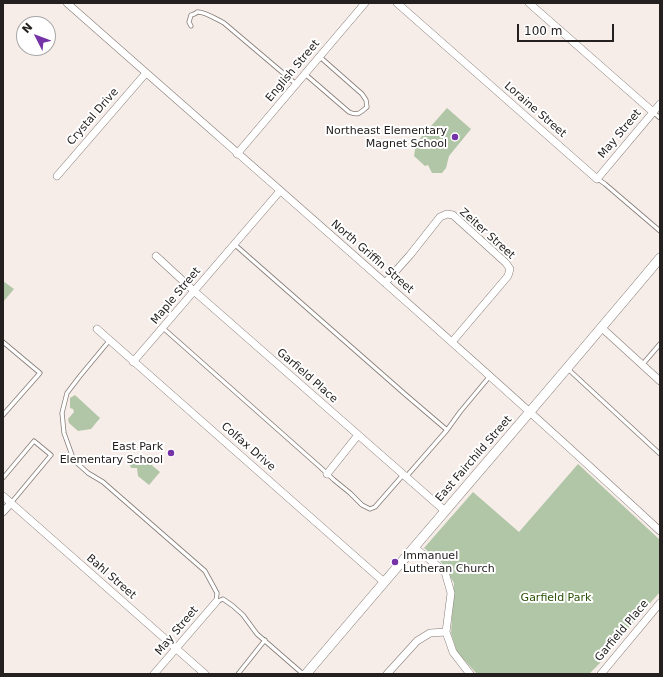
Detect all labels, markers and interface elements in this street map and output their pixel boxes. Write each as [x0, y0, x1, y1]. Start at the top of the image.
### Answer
north arrow [16, 16, 56, 56]
scale bar [519, 16, 616, 42]
text: N [20, 21, 35, 36]
text: 100 m [524, 24, 562, 38]
street label: English Street [263, 37, 323, 105]
street label: Loraine Street [501, 80, 569, 140]
street label: Crystal Drive [65, 86, 121, 148]
street label: May Street [596, 107, 644, 161]
place label: Northeast Elementary Magnet School [326, 124, 447, 150]
marker: Northeast Elementary Magnet School [450, 132, 460, 142]
street label: Zeiter Street [457, 206, 517, 262]
street label: North Griffin Street [328, 218, 416, 296]
street label: Maple Street [148, 265, 204, 327]
street label: Garfield Place [274, 346, 340, 406]
street label: East Fairchild Street [433, 413, 515, 505]
street label: Colfax Drive [218, 420, 278, 474]
place label: East Park Elementary School [60, 440, 163, 466]
marker: East Park Elementary School [166, 448, 176, 458]
place label: Immanuel Lutheran Church [403, 549, 495, 575]
street label: Bahl Street [84, 552, 138, 602]
marker: Immanuel Lutheran Church [390, 557, 400, 567]
park label: Garfield Park [521, 591, 591, 605]
street label: Garfield Place [592, 598, 652, 664]
street label: May Street [153, 604, 201, 658]

